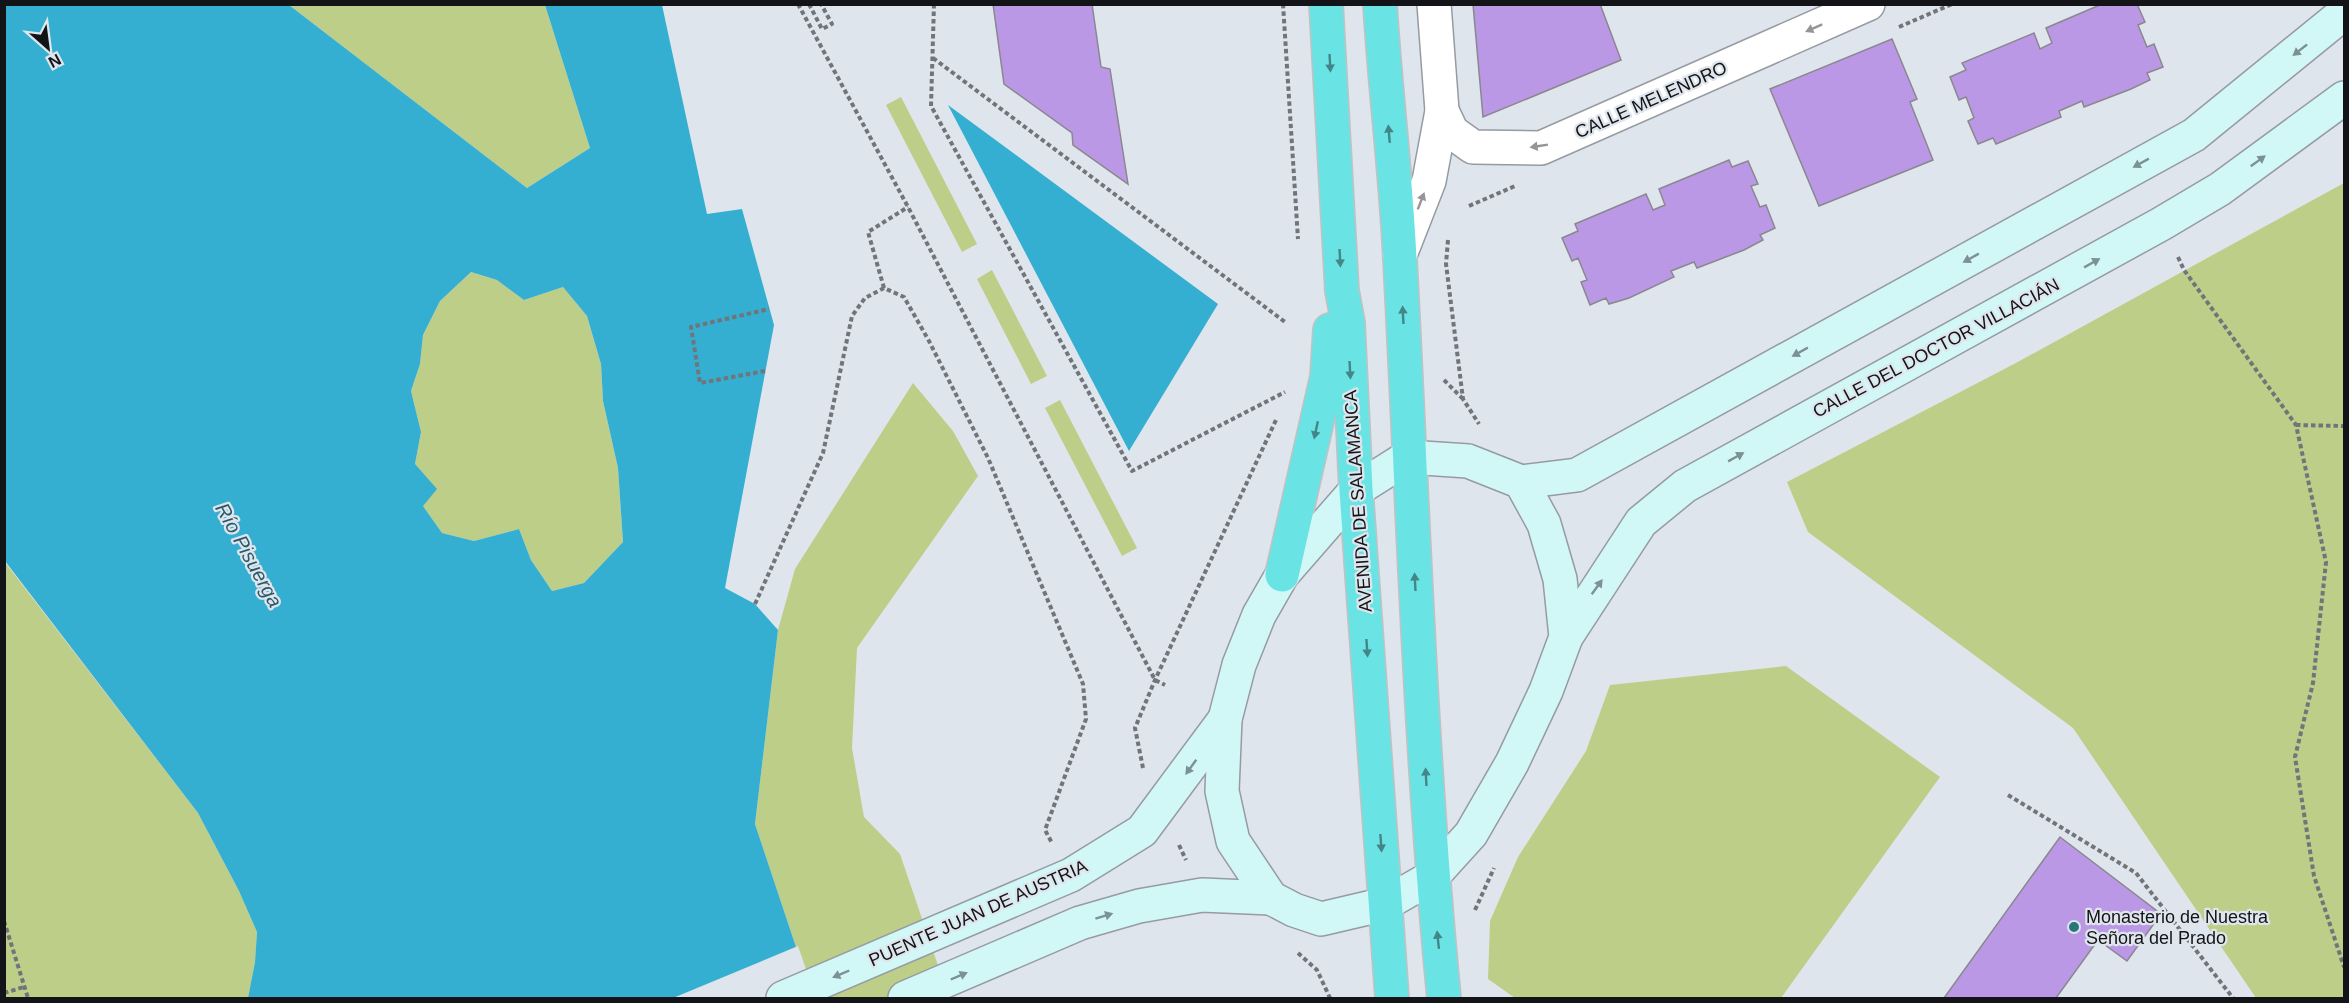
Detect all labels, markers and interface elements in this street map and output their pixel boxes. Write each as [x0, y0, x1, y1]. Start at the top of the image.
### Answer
north arrow [18, 18, 78, 78]
one-way arrow [1805, 24, 1823, 33]
one-way arrow [2292, 44, 2307, 56]
text: N [46, 51, 64, 71]
one-way arrow [1325, 53, 1334, 72]
street label: CALLE MELENDRO [1572, 57, 1730, 143]
one-way arrow [1385, 125, 1394, 144]
one-way arrow [1529, 141, 1548, 150]
one-way arrow [2250, 155, 2266, 167]
one-way arrow [2133, 158, 2150, 168]
one-way arrow [1417, 192, 1427, 210]
one-way arrow [1336, 248, 1345, 267]
one-way arrow [1962, 253, 1979, 263]
one-way arrow [2084, 258, 2101, 268]
street label: CALLE DEL DOCTOR VILLACIÁN [1809, 274, 2063, 422]
one-way arrow [1398, 306, 1407, 325]
one-way arrow [1791, 347, 1808, 357]
one-way arrow [1346, 360, 1355, 379]
street label: AVENIDA DE SALAMANCA [1340, 389, 1376, 613]
one-way arrow [1311, 421, 1320, 440]
one-way arrow [1728, 452, 1745, 462]
water label: Río Pisuerga [211, 499, 287, 611]
one-way arrow [1410, 572, 1419, 591]
one-way arrow [1591, 580, 1603, 596]
one-way arrow [1363, 639, 1372, 658]
one-way arrow [1185, 758, 1197, 774]
one-way arrow [1422, 767, 1431, 786]
one-way arrow [1376, 833, 1386, 852]
street label: PUENTE JUAN DE AUSTRIA [866, 856, 1090, 970]
place label: Monasterio de Nuestra Señora del Prado [2086, 907, 2269, 948]
one-way arrow [1095, 911, 1113, 920]
marker: Monasterio de Nuestra Señora del Prado [2067, 920, 2081, 934]
one-way arrow [1433, 931, 1443, 950]
one-way arrow [833, 969, 850, 978]
one-way arrow [950, 971, 968, 981]

